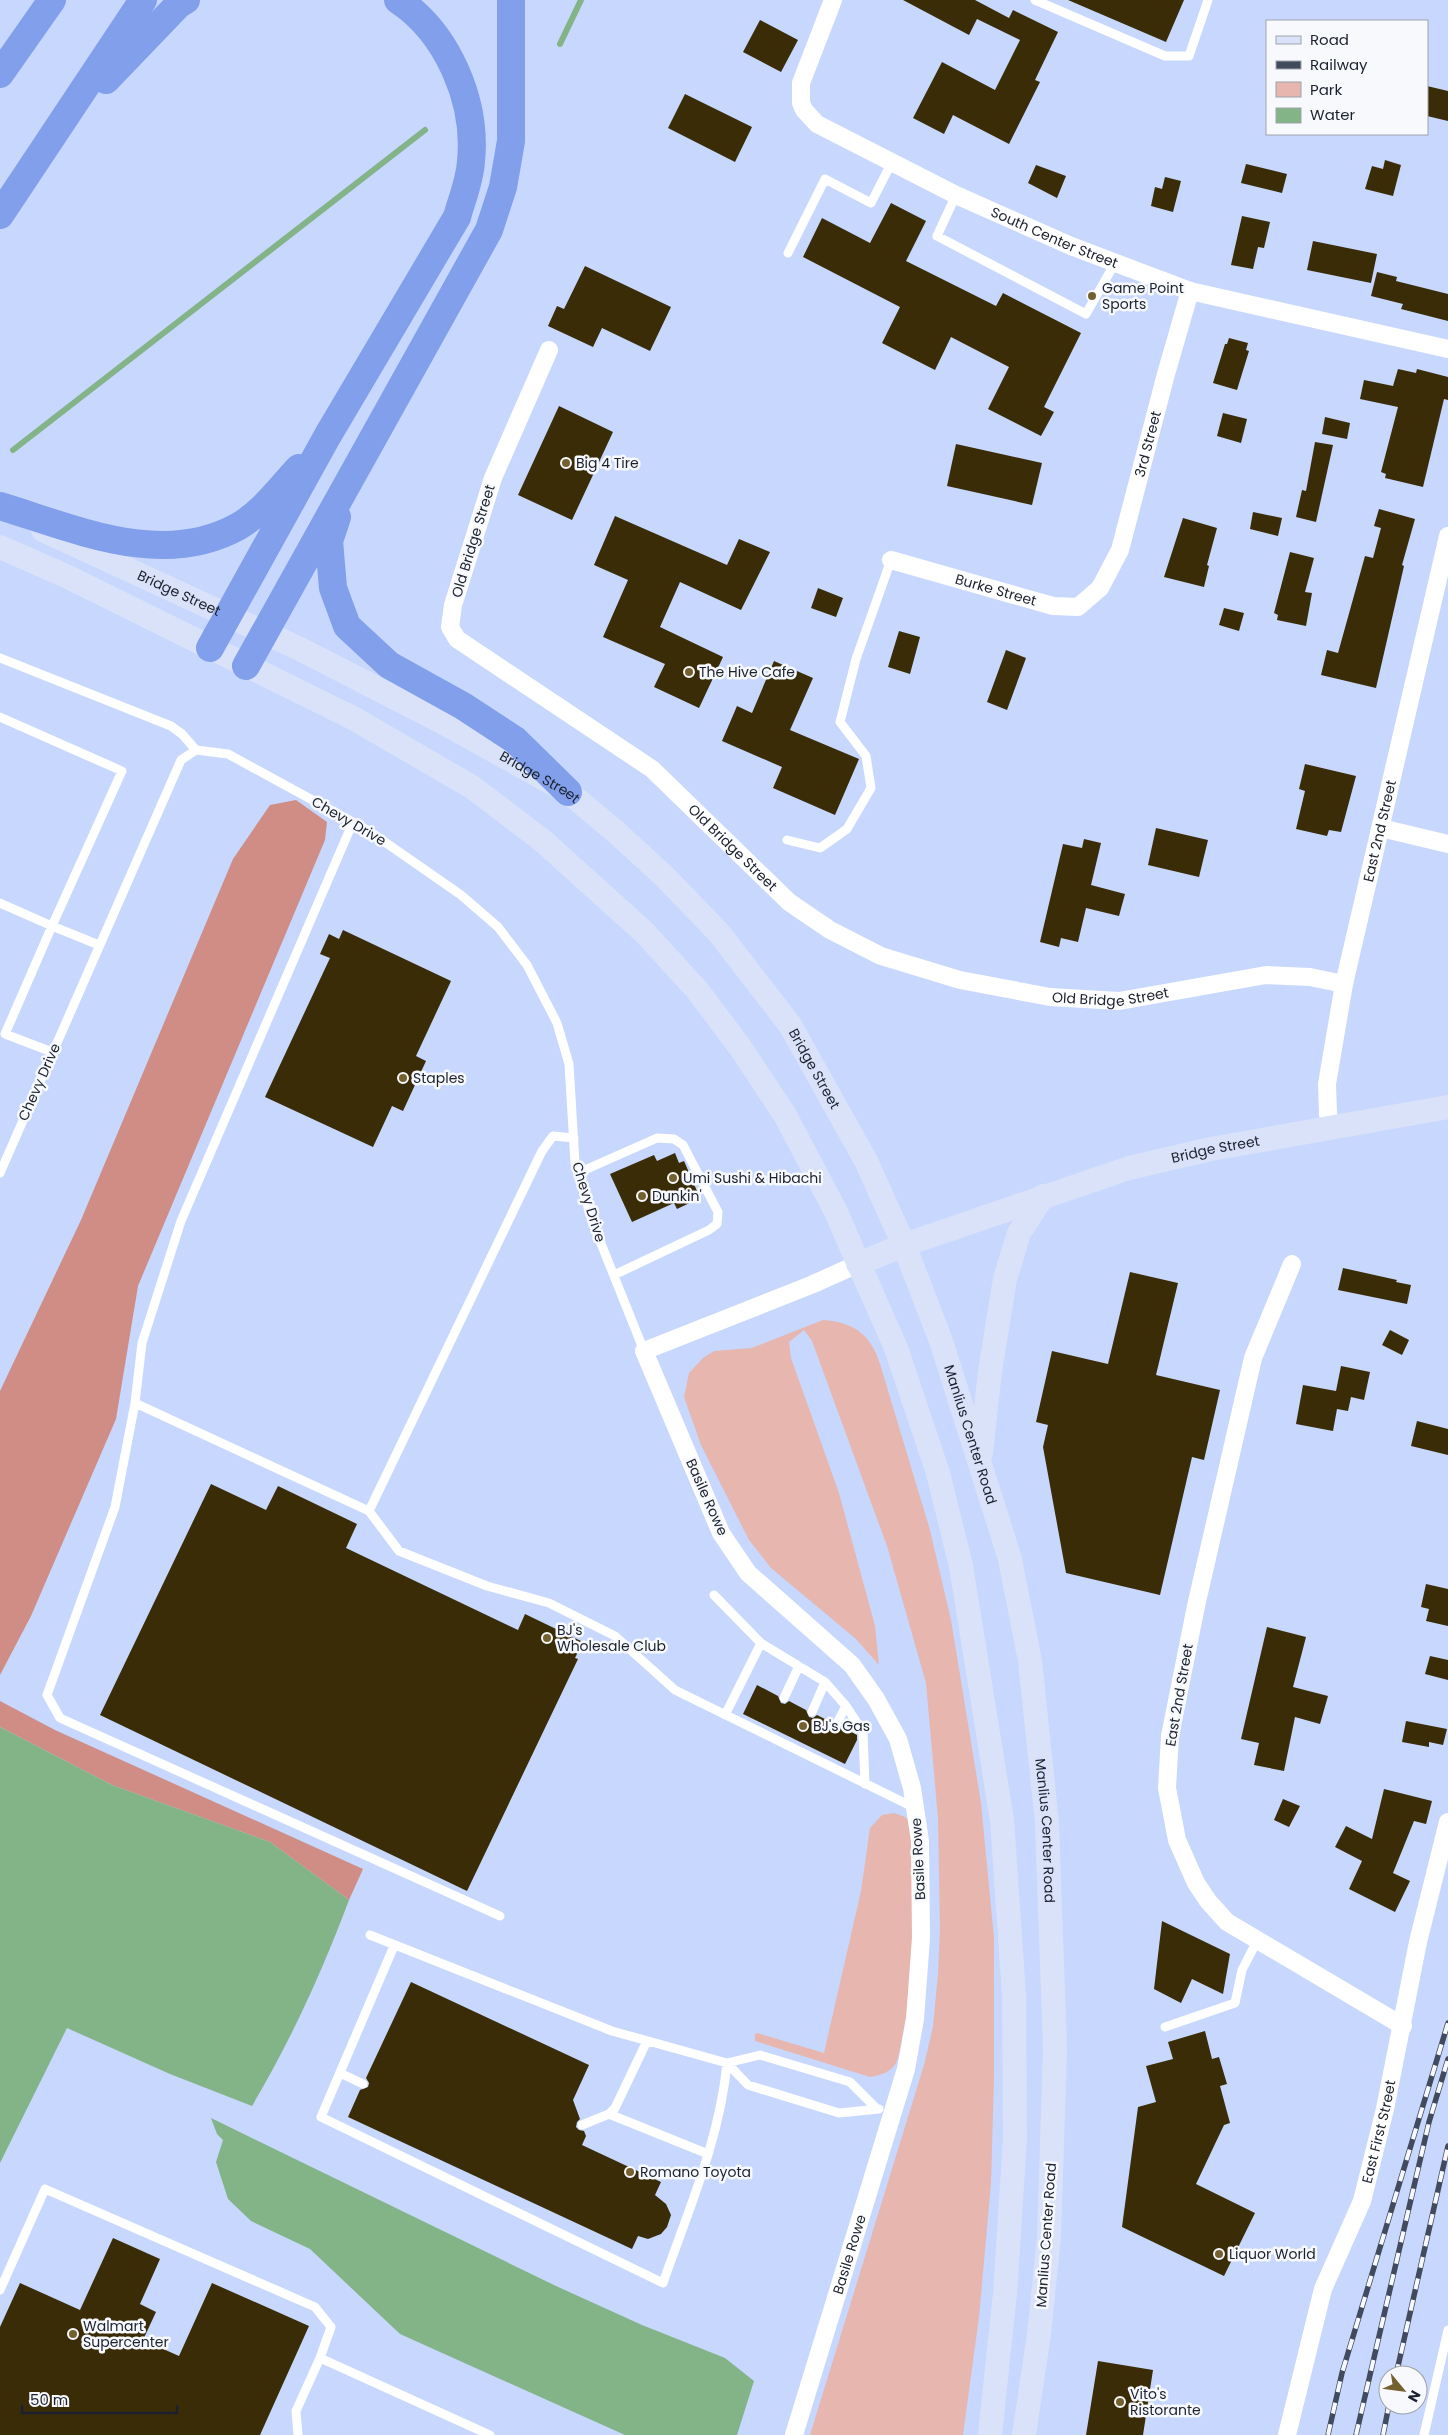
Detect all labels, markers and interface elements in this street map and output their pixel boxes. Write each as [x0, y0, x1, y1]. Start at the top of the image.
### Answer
legend [1266, 20, 1428, 135]
text: Road [1310, 29, 1349, 50]
text: Railway [1310, 54, 1368, 75]
text: Park [1310, 79, 1342, 100]
text: Water [1310, 104, 1356, 125]
street label: South Center Street [988, 202, 1121, 273]
place label: Game Point Sports [1102, 278, 1184, 314]
marker: Game Point Sports [1086, 290, 1098, 302]
street label: 3rd Street [1129, 409, 1166, 479]
place label: Big 4 Tire [576, 453, 639, 473]
marker: Big 4 Tire [560, 457, 572, 469]
street label: Old Bridge Street [446, 482, 500, 600]
street label: Bridge Street [134, 565, 224, 621]
street label: Burke Street [953, 569, 1039, 611]
place label: The Hive Cafe [699, 662, 795, 682]
marker: The Hive Cafe [683, 666, 695, 678]
street label: Bridge Street [496, 746, 584, 808]
street label: East 2nd Street [1358, 778, 1401, 884]
street label: Chevy Drive [308, 792, 390, 851]
street label: Old Bridge Street [684, 799, 782, 896]
street label: Old Bridge Street [1051, 982, 1170, 1011]
street label: Bridge Street [784, 1025, 845, 1113]
street label: Chevy Drive [13, 1040, 65, 1124]
place label: Staples [413, 1068, 465, 1088]
marker: Staples [397, 1072, 409, 1084]
street label: Bridge Street [1169, 1131, 1261, 1168]
street label: Chevy Drive [567, 1159, 611, 1245]
place label: Umi Sushi & Hibachi [683, 1168, 822, 1188]
marker: Umi Sushi & Hibachi [667, 1172, 679, 1184]
place label: Dunkin' [652, 1186, 702, 1206]
marker: Dunkin' [636, 1190, 648, 1202]
street label: Manlius Center Road [939, 1362, 1002, 1507]
street label: Basile Rowe [681, 1455, 733, 1539]
place label: BJ's Wholesale Club [557, 1620, 666, 1656]
marker: BJ's Wholesale Club [541, 1632, 553, 1644]
street label: East 2nd Street [1160, 1642, 1198, 1748]
place label: BJ's Gas [813, 1716, 870, 1736]
marker: BJ's Gas [797, 1720, 809, 1732]
street label: Manlius Center Road [1030, 1757, 1060, 1903]
street label: Basile Rowe [906, 1817, 930, 1901]
street label: East First Street [1357, 2078, 1401, 2186]
place label: Romano Toyota [640, 2162, 751, 2182]
street label: Manlius Center Road [1031, 2162, 1061, 2308]
marker: Romano Toyota [624, 2166, 636, 2178]
street label: Basile Rowe [828, 2212, 871, 2297]
place label: Liquor World [1229, 2244, 1316, 2264]
marker: Liquor World [1213, 2248, 1225, 2260]
place label: Walmart Supercenter [83, 2316, 169, 2352]
marker: Walmart Supercenter [67, 2328, 79, 2340]
north arrow [1378, 2365, 1428, 2415]
scale bar [22, 2382, 178, 2414]
place label: Vito's Ristorante [1130, 2384, 1201, 2420]
text: N [1403, 2387, 1426, 2406]
text: 50 m [30, 2389, 68, 2410]
marker: Vito's Ristorante [1114, 2396, 1126, 2408]

